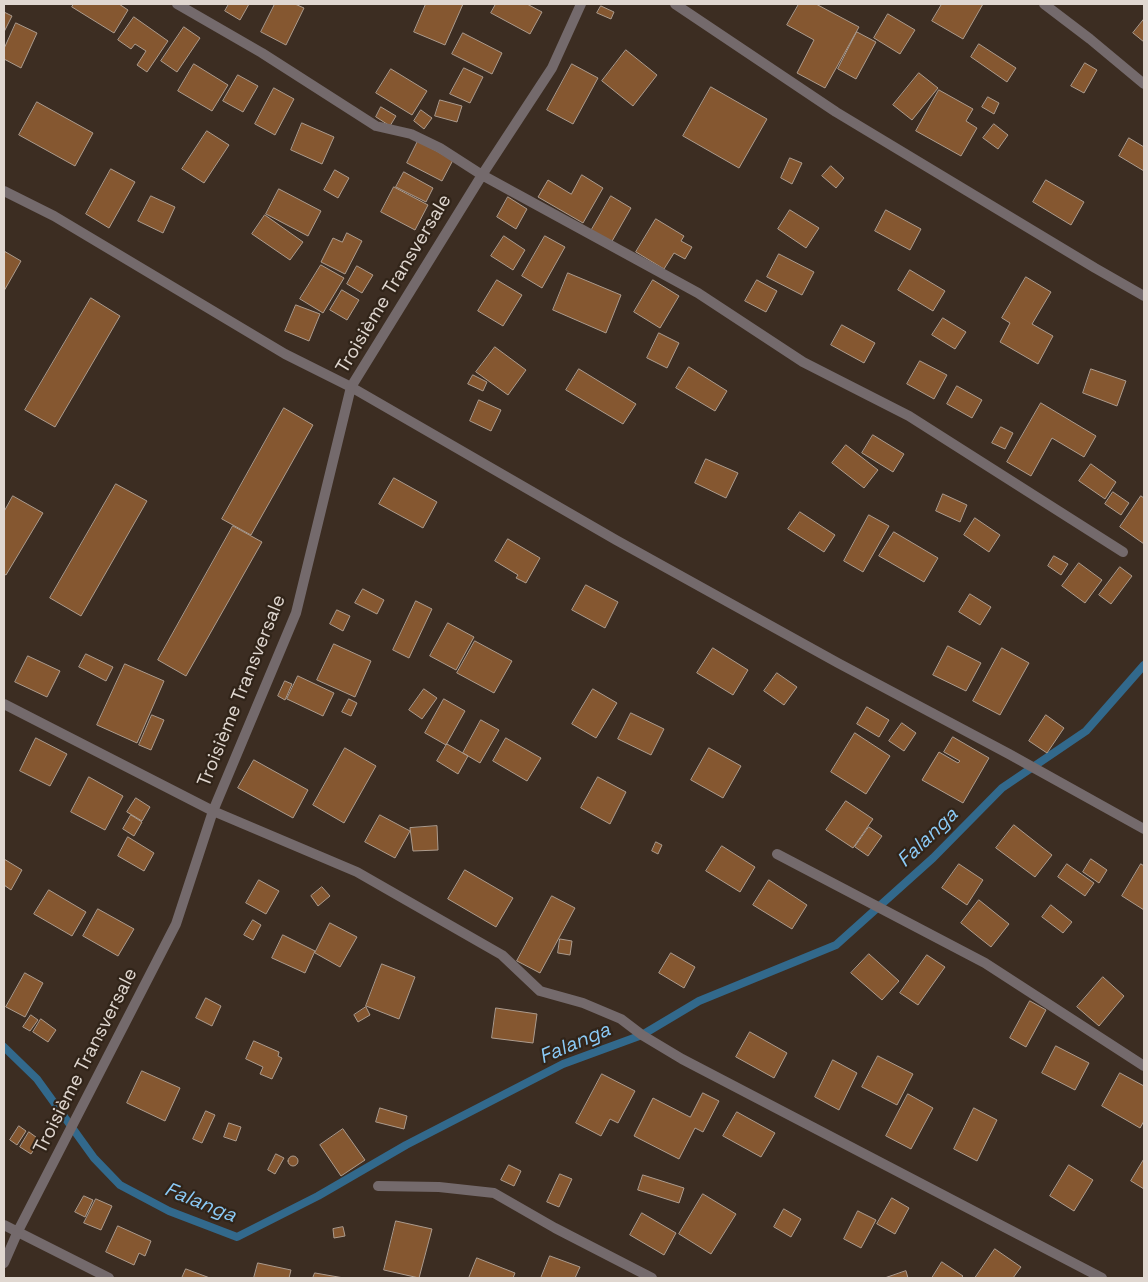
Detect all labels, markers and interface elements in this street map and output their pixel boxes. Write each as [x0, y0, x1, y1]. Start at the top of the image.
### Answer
street label: Troisième Transversale [331, 190, 457, 378]
street label: Troisième Transversale [193, 592, 291, 790]
water label: Falanga [893, 803, 963, 873]
street label: Troisième Transversale [29, 965, 143, 1157]
water label: Falanga [536, 1018, 614, 1070]
water label: Falanga [161, 1178, 239, 1228]

